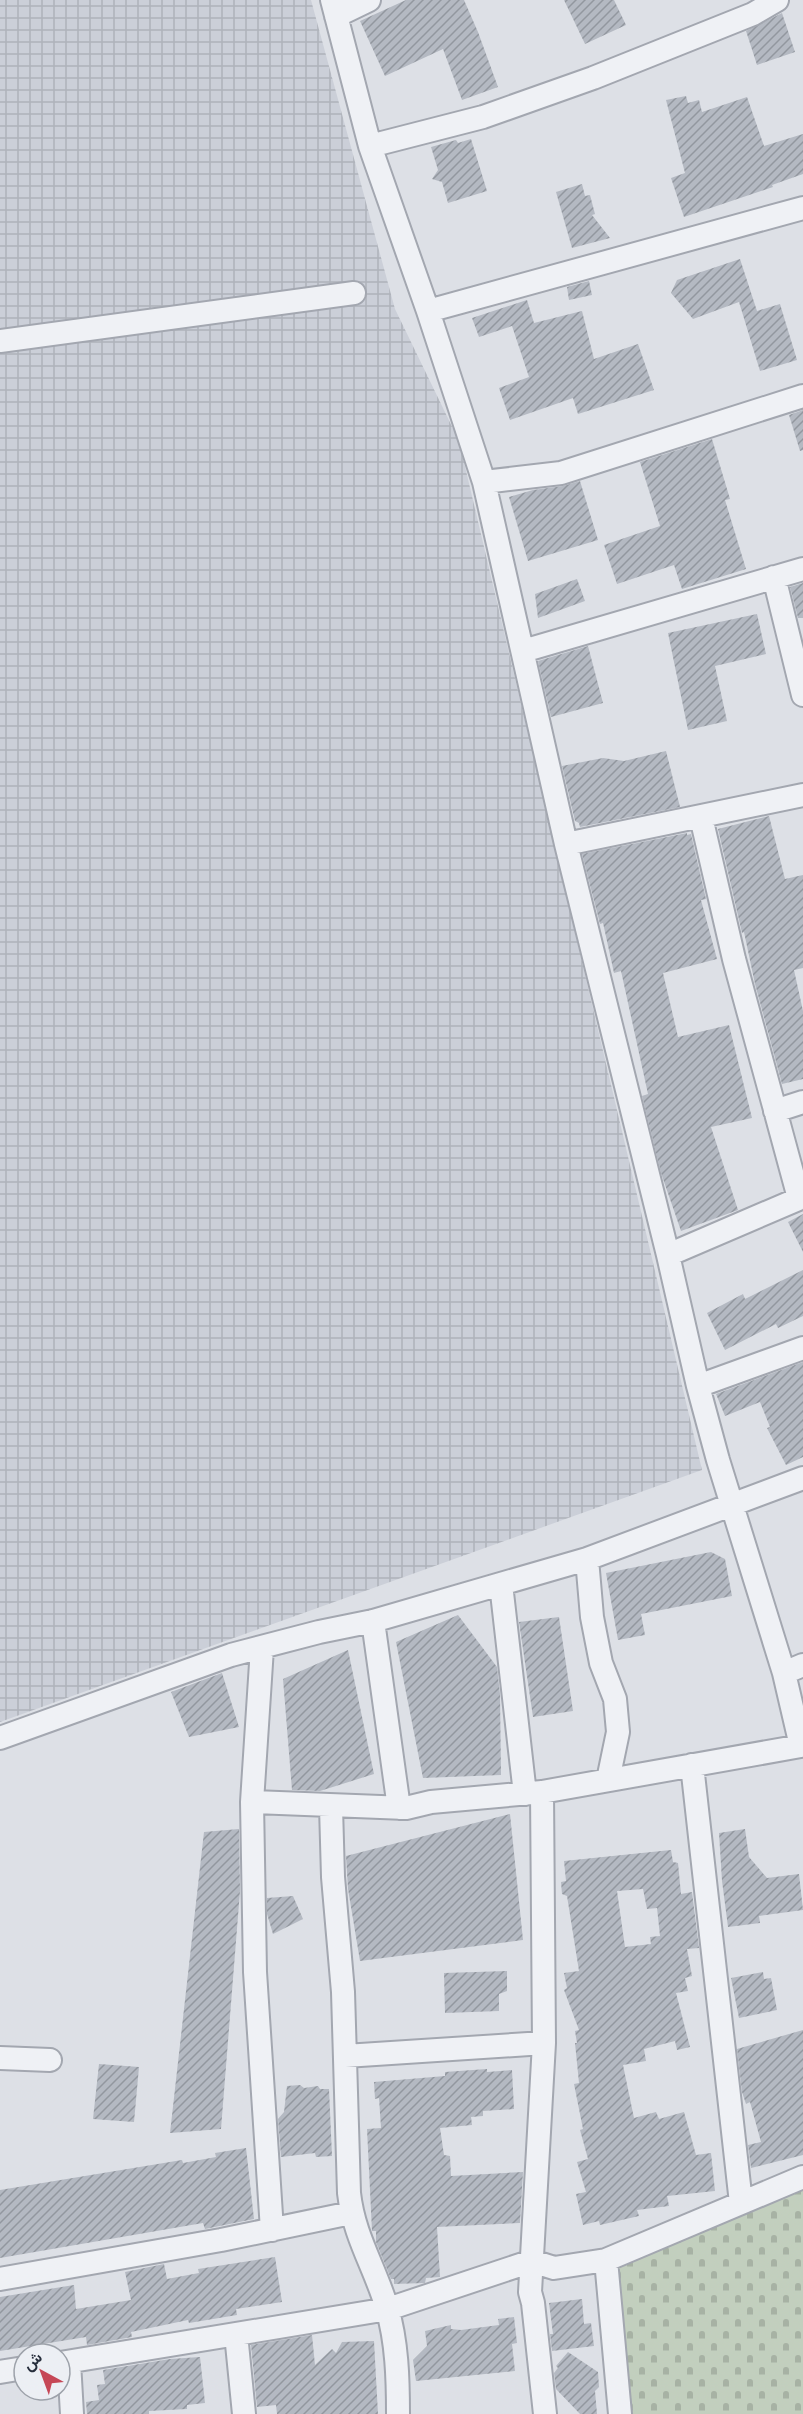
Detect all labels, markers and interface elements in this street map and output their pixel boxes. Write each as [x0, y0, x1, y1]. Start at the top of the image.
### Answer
north arrow [12, 2342, 72, 2402]
text: ش [18, 2347, 46, 2375]

